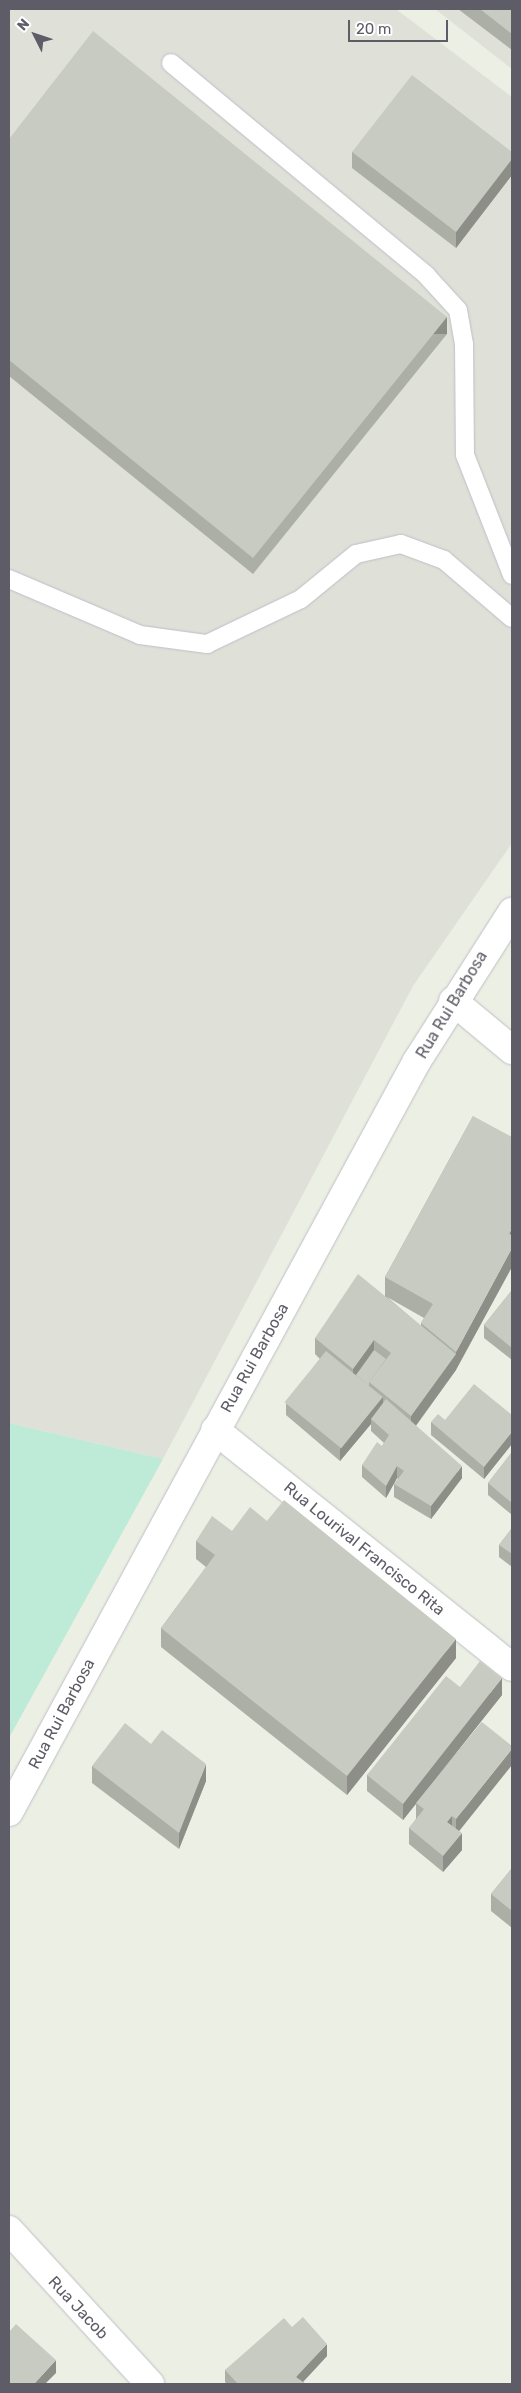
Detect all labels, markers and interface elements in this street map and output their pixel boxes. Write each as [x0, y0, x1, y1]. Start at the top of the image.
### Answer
north arrow [10, 10, 60, 60]
scale bar [351, 10, 451, 42]
text: N [14, 15, 33, 34]
text: 20 m [356, 20, 391, 38]
street label: Rua Rui Barbosa [412, 948, 492, 1062]
street label: Rua Rui Barbosa [217, 1300, 293, 1416]
street label: Rua Lourival Francisco Rita [280, 1478, 448, 1620]
street label: Rua Rui Barbosa [25, 1656, 99, 1772]
street label: Rua Jacob [44, 2272, 112, 2344]

